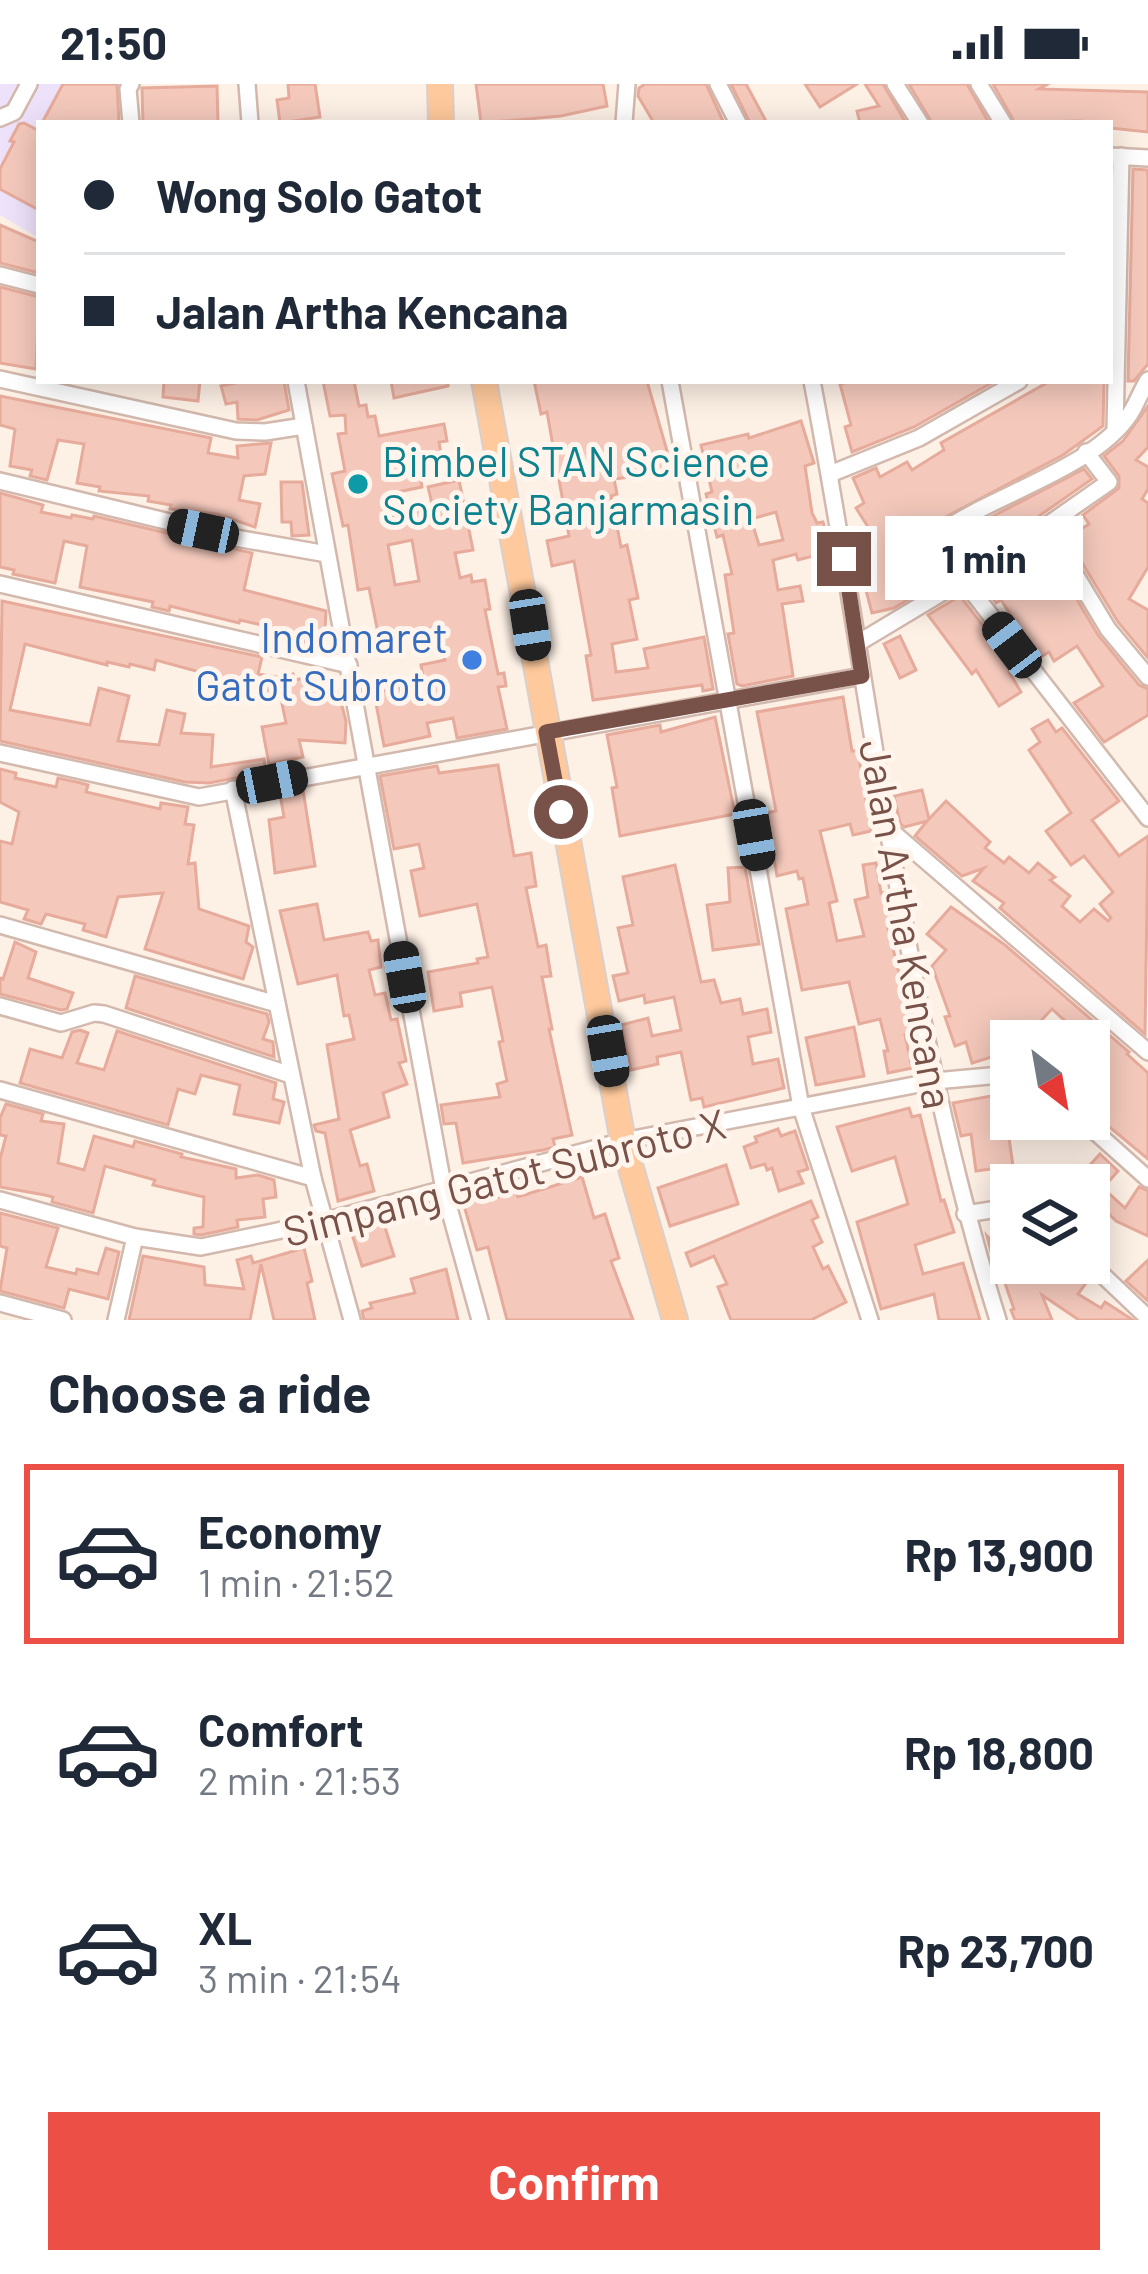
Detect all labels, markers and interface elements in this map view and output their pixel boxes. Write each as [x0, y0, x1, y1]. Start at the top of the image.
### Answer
text: 21:50 [60, 15, 167, 69]
text: Wong Solo Gatot [156, 168, 482, 222]
text: Jalan Artha Kencana [156, 284, 568, 338]
place label: Bimbel STAN Science Society Banjarmasin [382, 435, 770, 534]
marker: Bimbel STAN Science Society Banjarmasin [345, 471, 371, 497]
car [164, 506, 242, 556]
callout: 1 min [886, 517, 1084, 601]
route end [817, 532, 871, 586]
text: 1 min [941, 534, 1027, 581]
car [507, 587, 553, 663]
car [976, 605, 1048, 685]
place label: Indomaret Gatot Subroto [195, 611, 448, 709]
marker: Indomaret Gatot Subroto [459, 647, 485, 673]
street label: Jalan Artha Kencana [851, 735, 965, 1113]
car [233, 757, 311, 807]
route start [534, 785, 588, 839]
car [730, 796, 778, 874]
car [381, 938, 429, 1016]
car [584, 1012, 632, 1090]
north arrow [990, 1020, 1110, 1140]
map controls [990, 1020, 1110, 1284]
street label: Simpang Gatot Subroto X [278, 1097, 731, 1256]
button: layers [990, 1164, 1110, 1284]
text: Choose a ride [48, 1359, 372, 1424]
icon: car [54, 1500, 162, 1608]
text: Economy [198, 1504, 382, 1558]
text: Rp 13,900 [904, 1527, 1094, 1581]
text: 1 min · 21:52 [198, 1558, 395, 1605]
icon: car [54, 1698, 162, 1806]
text: Comfort [198, 1702, 364, 1756]
text: Rp 18,800 [904, 1725, 1094, 1779]
text: 2 min · 21:53 [198, 1756, 401, 1803]
icon: car [54, 1896, 162, 2004]
text: XL [198, 1900, 252, 1954]
text: Rp 23,700 [897, 1923, 1094, 1977]
text: 3 min · 21:54 [198, 1954, 402, 2001]
button: Confirm [48, 2112, 1100, 2250]

